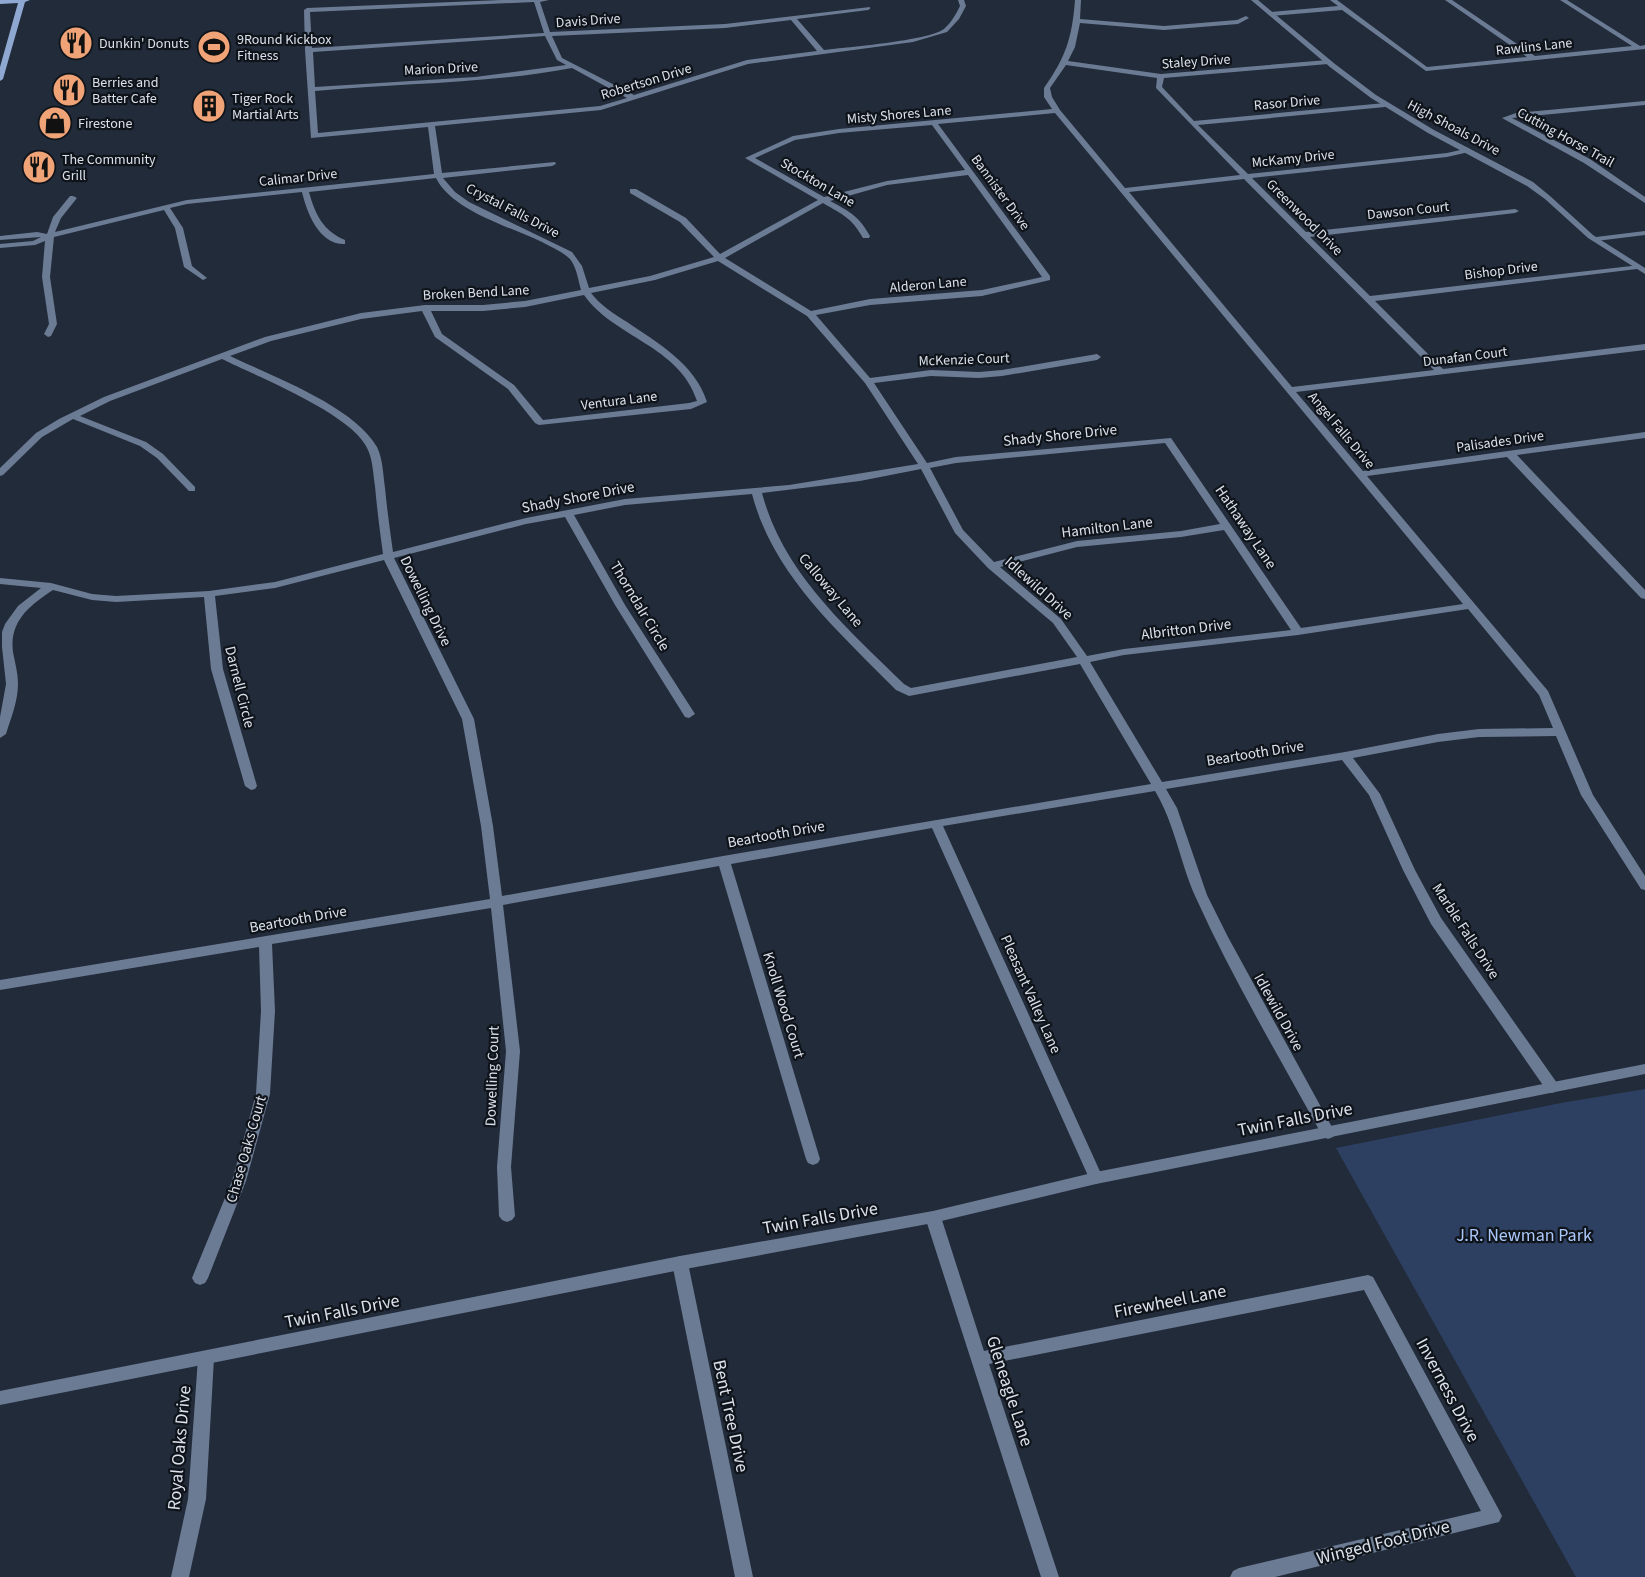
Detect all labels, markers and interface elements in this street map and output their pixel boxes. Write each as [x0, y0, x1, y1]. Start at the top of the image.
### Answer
street label: Davis Drive [555, 9, 621, 33]
restaurant icon: Dunkin' Donuts [58, 25, 94, 61]
sports icon: 9Round Kickbox Fitness [196, 29, 232, 65]
place label: 9Round Kickbox Fitness [237, 30, 332, 66]
street label: Rawlins Lane [1495, 33, 1573, 61]
place label: Dunkin' Donuts [99, 34, 189, 54]
street label: Staley Drive [1161, 50, 1231, 74]
street label: Marion Drive [404, 57, 479, 81]
street label: Robertson Drive [599, 59, 694, 105]
restaurant icon: Berries and Batter Cafe [51, 72, 87, 108]
place label: Berries and Batter Cafe [92, 73, 158, 109]
building icon: Tiger Rock Martial Arts [191, 88, 227, 124]
place label: Tiger Rock Martial Arts [232, 89, 299, 125]
street label: Rasor Drive [1253, 90, 1321, 116]
street label: High Shoals Drive [1404, 95, 1503, 161]
street label: Misty Shores Lane [846, 100, 952, 130]
street label: Cutting Horse Trail [1513, 103, 1618, 173]
shop icon: Firestone [37, 105, 73, 141]
place label: Firestone [78, 114, 132, 134]
street label: McKamy Drive [1251, 145, 1335, 173]
restaurant icon: The Community Grill [21, 149, 57, 185]
place label: The Community Grill [62, 150, 156, 186]
street label: Bannister Drive [966, 151, 1035, 235]
street label: Stockton Lane [776, 153, 859, 212]
street label: Calimar Drive [258, 164, 338, 192]
street label: Greenwood Drive [1262, 175, 1347, 261]
street label: Crystal Falls Drive [462, 179, 563, 243]
street label: Dawson Court [1366, 197, 1450, 225]
street label: Bishop Drive [1463, 257, 1539, 285]
street label: Alderon Lane [889, 272, 967, 298]
street label: Broken Bend Lane [422, 280, 530, 306]
street label: Dunafan Court [1422, 342, 1509, 372]
street label: McKenzie Court [918, 348, 1010, 372]
street label: Ventura Lane [580, 386, 659, 416]
street label: Angel Falls Drive [1303, 388, 1379, 474]
street label: Shady Shore Drive [1002, 419, 1118, 452]
street label: Palisades Drive [1455, 426, 1545, 458]
street label: Shady Shore Drive [520, 476, 636, 519]
street label: Hathaway Lane [1210, 481, 1281, 573]
street label: Hamilton Lane [1060, 511, 1154, 544]
street label: Calloway Lane [793, 549, 868, 632]
street label: Idlewild Drive [1000, 552, 1078, 625]
street label: Dowelling Drive [395, 553, 456, 650]
street label: Thorndalr Circle [605, 558, 675, 655]
street label: Albritton Drive [1140, 614, 1232, 645]
street label: Darnell Circle [219, 644, 260, 730]
street label: Beartooth Drive [1205, 735, 1305, 772]
street label: Beartooth Drive [726, 816, 826, 853]
street label: Marble Falls Drive [1427, 879, 1504, 983]
street label: Beartooth Drive [248, 901, 348, 938]
street label: Pleasant Valley Lane [995, 932, 1066, 1057]
street label: Knoll Wood Court [757, 949, 810, 1061]
street label: Idlewild Drive [1249, 970, 1309, 1055]
street label: Dowelling Court [480, 1025, 505, 1127]
street label: Chase Oaks Court [221, 1093, 272, 1205]
street label: Twin Falls Drive [1236, 1096, 1355, 1143]
street label: Twin Falls Drive [761, 1196, 880, 1241]
park label: J.R. Newman Park [1456, 1223, 1592, 1248]
street label: Firewheel Lane [1112, 1278, 1228, 1325]
street label: Twin Falls Drive [283, 1288, 402, 1335]
street label: Gleneagle Lane [980, 1333, 1039, 1450]
street label: Inverness Drive [1410, 1334, 1486, 1447]
street label: Bent Tree Drive [706, 1358, 755, 1475]
street label: Royal Oaks Drive [162, 1385, 197, 1511]
street label: Winged Foot Drive [1314, 1514, 1452, 1571]

